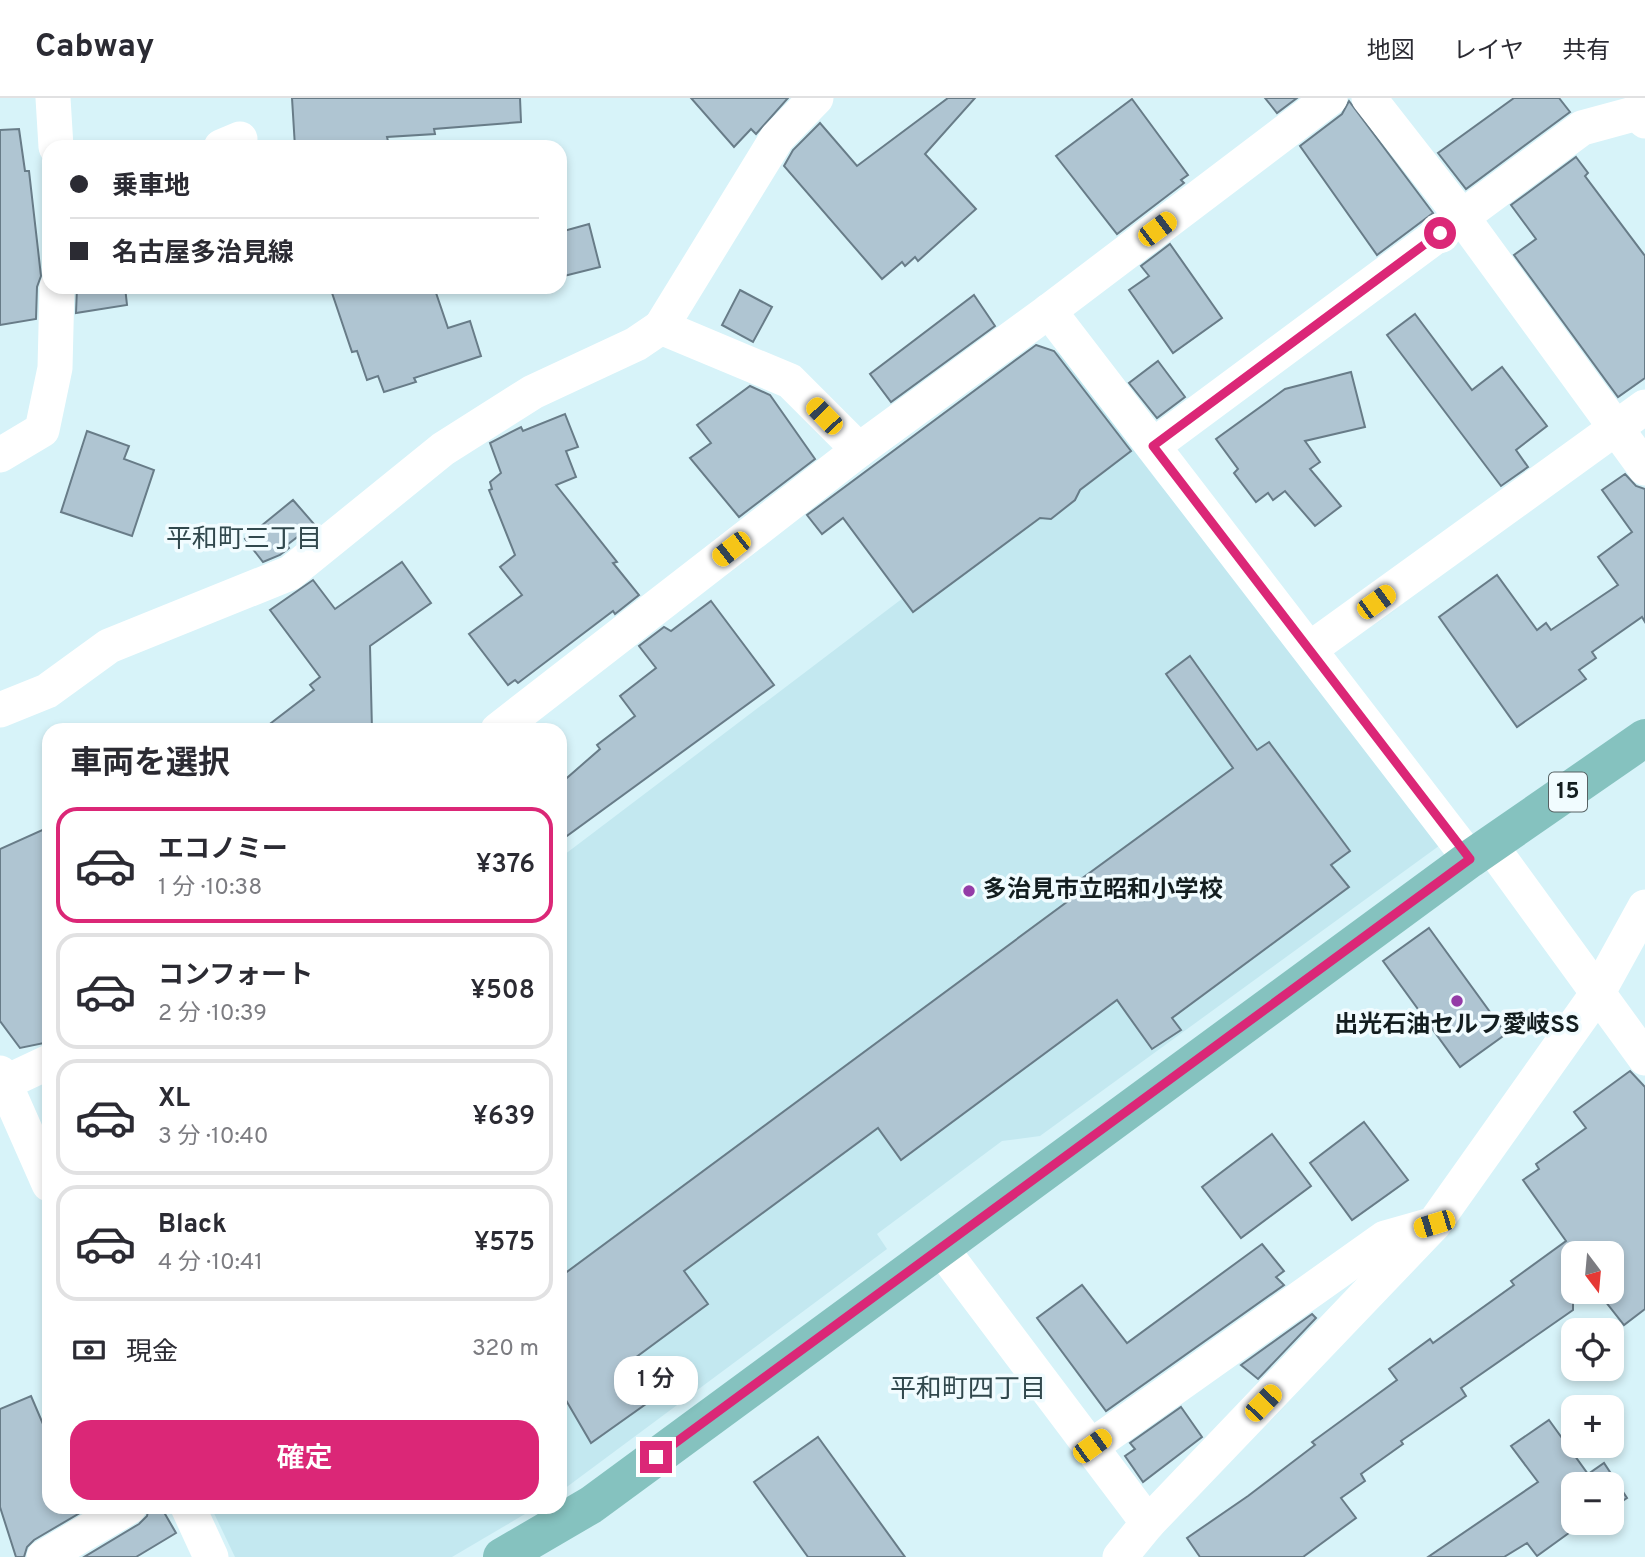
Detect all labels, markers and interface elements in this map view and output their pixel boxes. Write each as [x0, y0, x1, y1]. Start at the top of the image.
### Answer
text: Cabway [35, 27, 154, 69]
text: 地図 [1367, 37, 1415, 67]
text: レイヤ [1453, 37, 1524, 67]
text: 共有 [1562, 37, 1610, 67]
text: 乗車地 [112, 171, 190, 204]
car [1134, 208, 1181, 250]
route start [1424, 217, 1456, 249]
text: 名古屋多治見線 [112, 238, 294, 271]
car [802, 394, 847, 438]
district label: 平和町三丁目 [166, 524, 322, 557]
car [708, 528, 755, 570]
car [1353, 581, 1400, 623]
text: 車両を選択 [70, 745, 230, 785]
road number: 15 [1549, 772, 1587, 812]
icon: car [74, 834, 137, 897]
text: エコノミー [158, 834, 288, 867]
text: ¥376 [476, 849, 535, 882]
text: 1 分 · 10:38 [158, 874, 262, 903]
place label: 多治見市立昭和小学校 [983, 876, 1223, 906]
marker: 多治見市立昭和小学校 [961, 883, 977, 899]
icon: car [74, 960, 137, 1023]
text: コンフォート [158, 960, 313, 993]
text: ¥508 [471, 975, 535, 1008]
marker: 出光石油セルフ愛岐SS [1449, 993, 1465, 1009]
text: 2 分 · 10:39 [158, 1000, 267, 1029]
place label: 出光石油セルフ愛岐SS [1334, 1011, 1580, 1041]
text: XL [158, 1083, 190, 1116]
icon: car [74, 1086, 137, 1149]
text: ¥639 [473, 1101, 535, 1134]
text: 3 分 · 10:40 [158, 1123, 269, 1152]
car [1411, 1208, 1458, 1240]
text: Black [158, 1209, 227, 1242]
icon: car [74, 1212, 137, 1275]
text: ¥575 [474, 1227, 535, 1260]
north arrow [1561, 1241, 1624, 1304]
map controls [1561, 1241, 1624, 1535]
text: 4 分 · 10:41 [158, 1249, 263, 1278]
button: locate [1561, 1318, 1624, 1381]
icon: cash [70, 1331, 108, 1369]
text: 320 m [472, 1335, 539, 1364]
text: 現金 [126, 1337, 178, 1370]
callout: 1 分 [614, 1356, 698, 1404]
text: 1 分 [637, 1366, 675, 1395]
district label: 平和町四丁目 [890, 1374, 1046, 1407]
car [1241, 1381, 1286, 1425]
button: + [1561, 1395, 1624, 1458]
button: 確定 [70, 1420, 539, 1500]
car [1069, 1425, 1116, 1467]
route end [640, 1441, 672, 1473]
button: − [1561, 1472, 1624, 1535]

